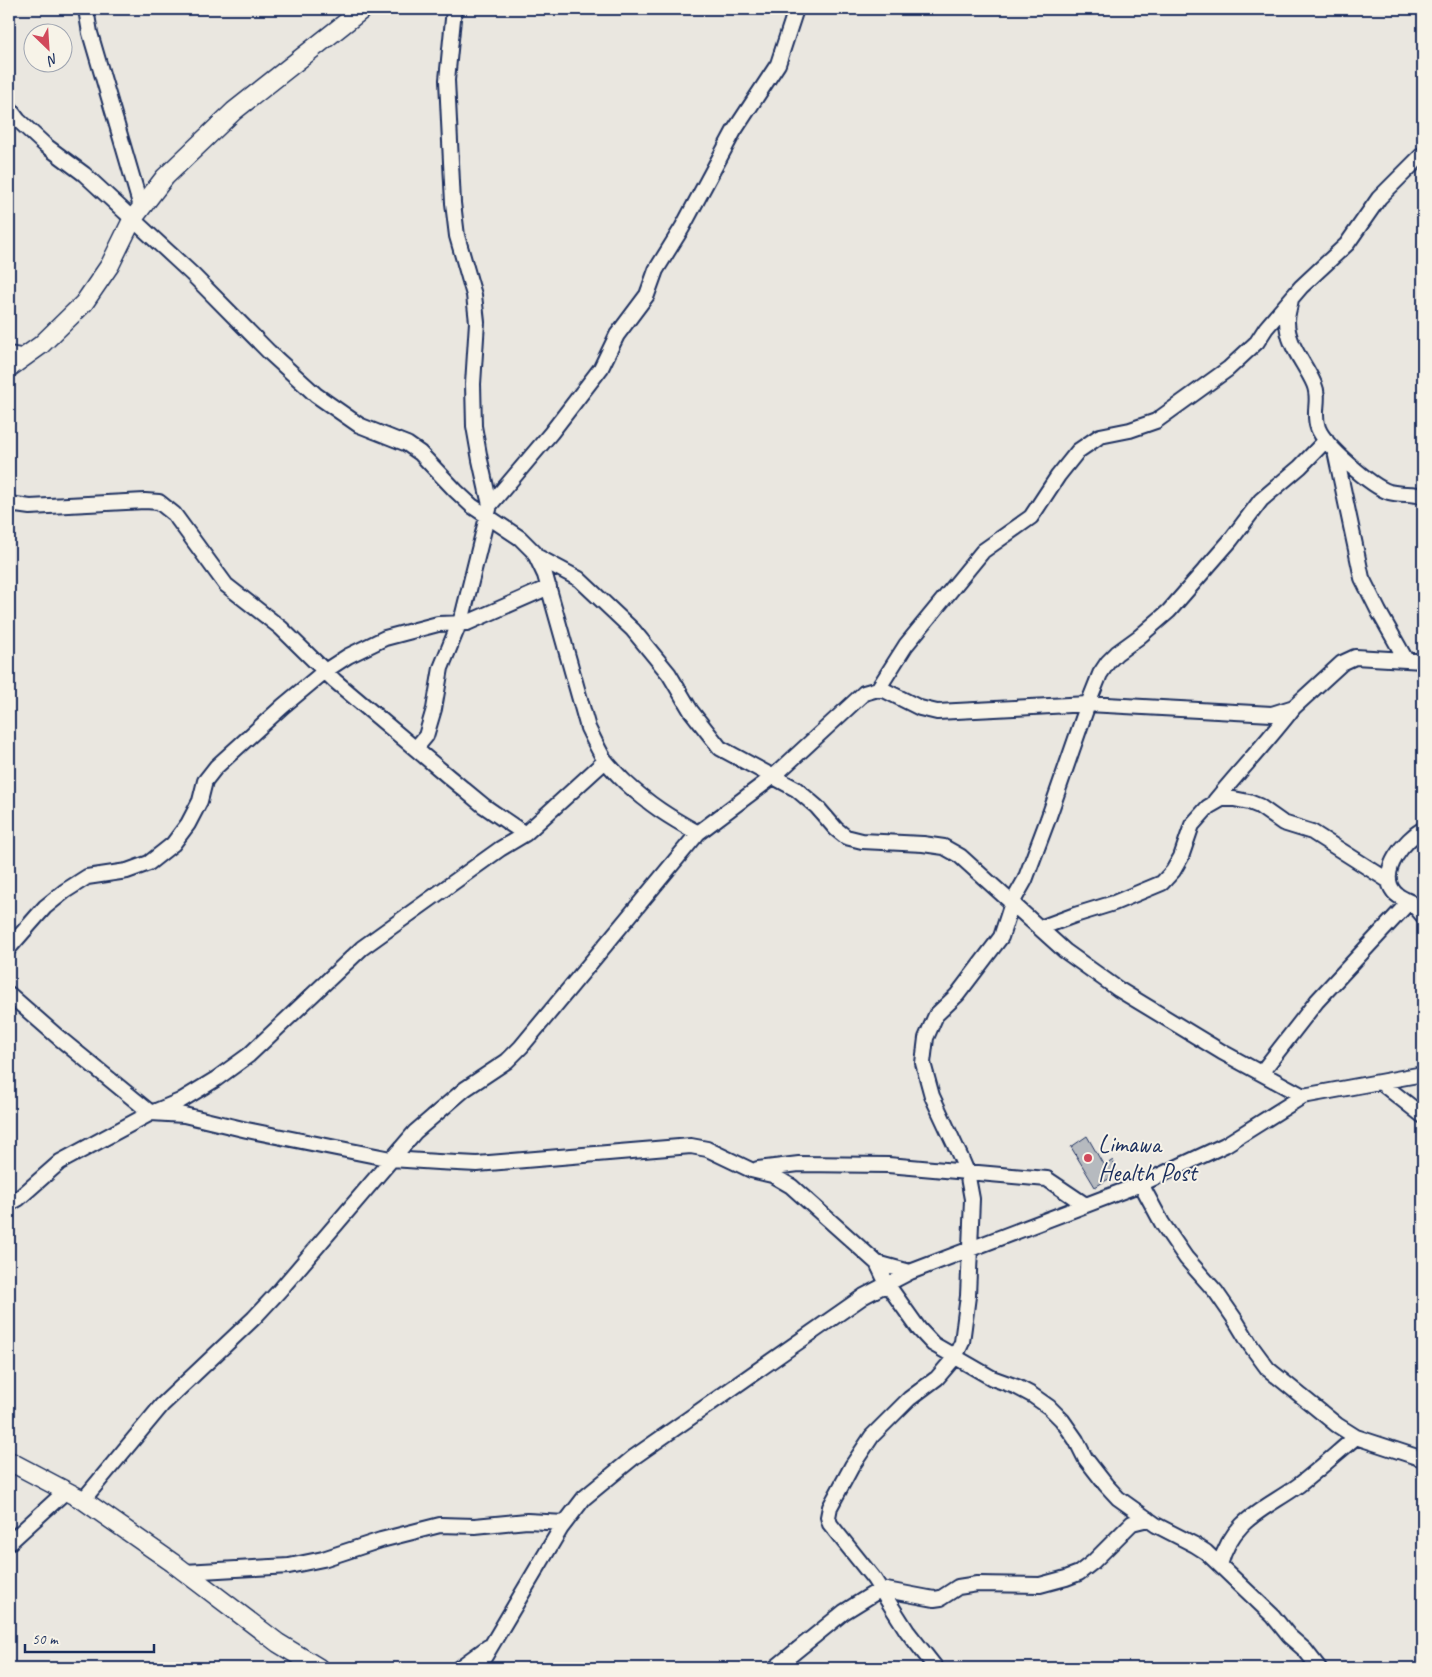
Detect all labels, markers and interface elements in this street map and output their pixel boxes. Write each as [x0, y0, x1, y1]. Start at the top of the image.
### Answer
north arrow [22, 22, 72, 72]
text: N [44, 50, 61, 70]
place label: Limawa Health Post [1098, 1128, 1199, 1189]
marker: Limawa Health Post [1082, 1152, 1094, 1164]
scale bar [25, 1622, 154, 1654]
text: 50 m [32, 1630, 59, 1649]

